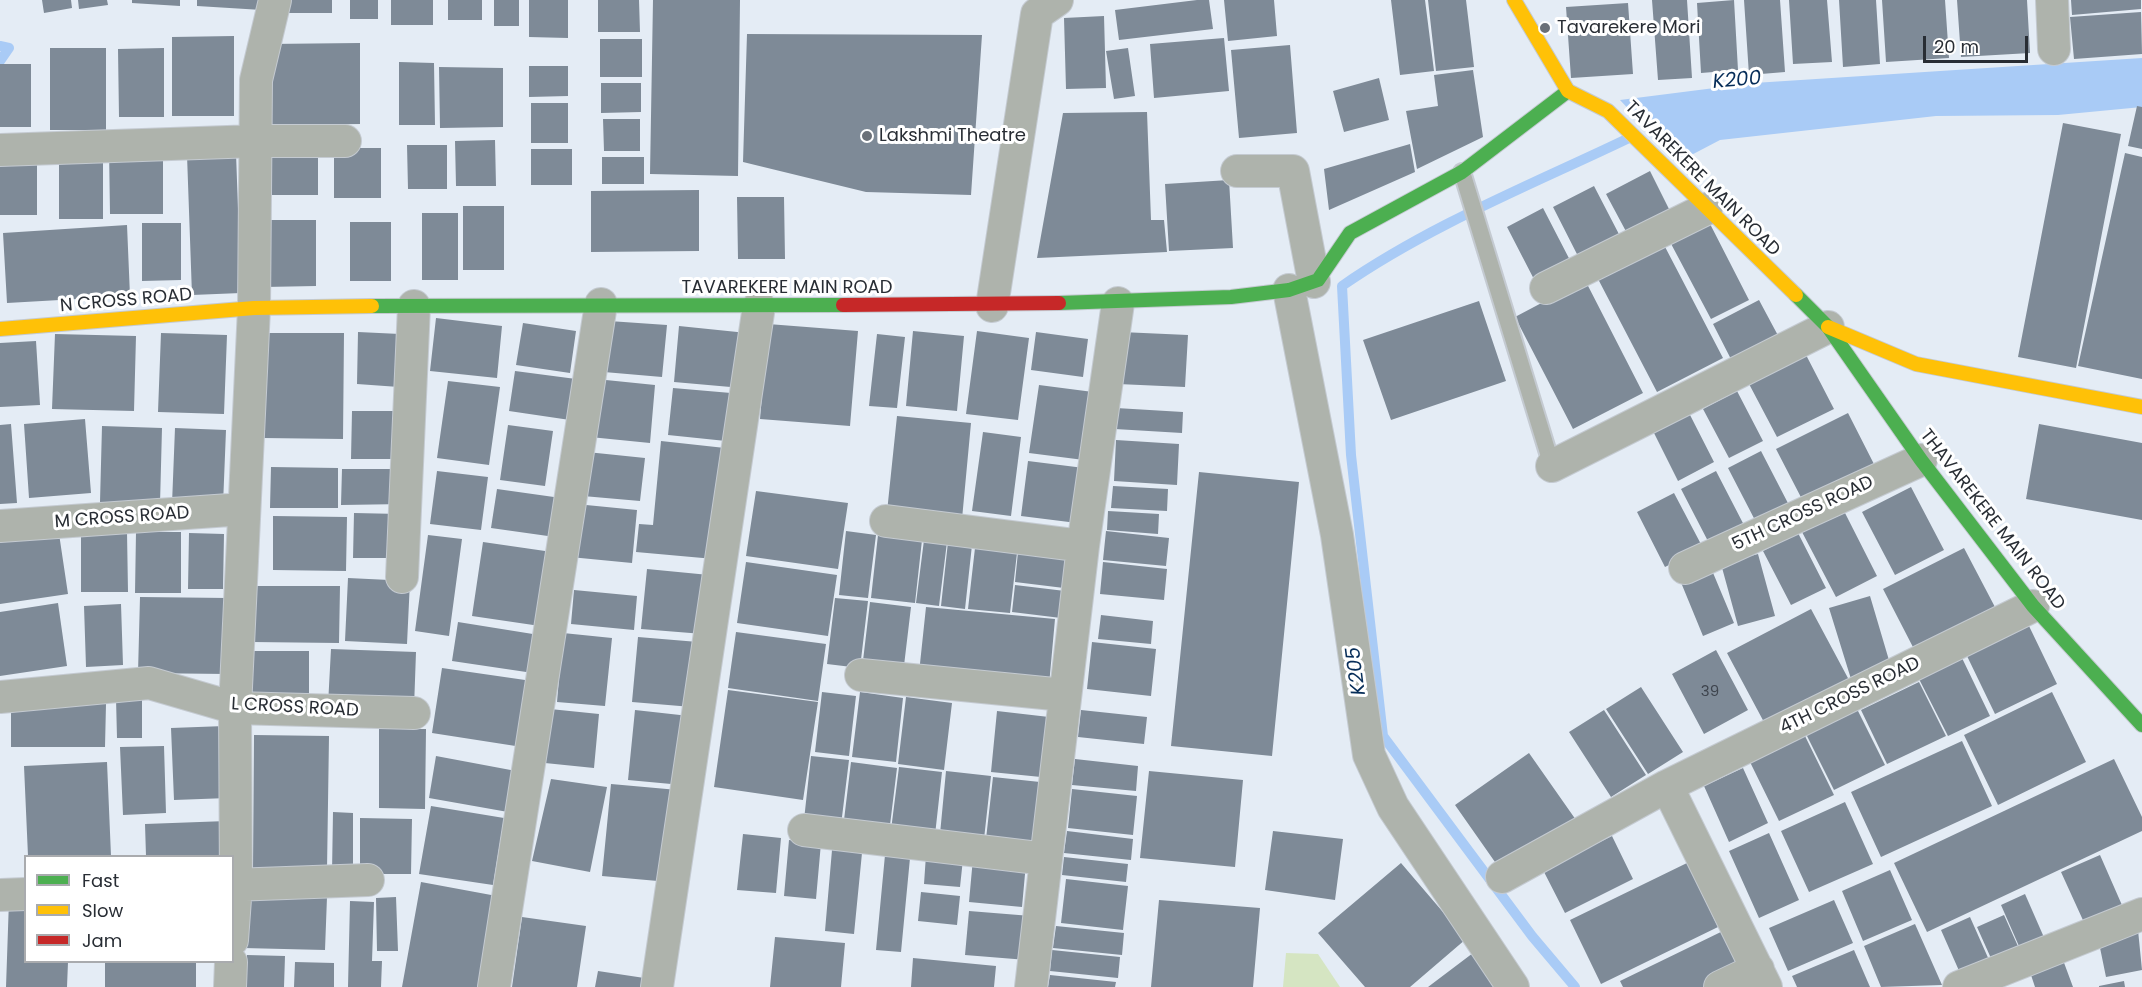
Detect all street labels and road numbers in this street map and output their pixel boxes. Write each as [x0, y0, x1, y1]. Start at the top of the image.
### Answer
street label: TAVAREKERE MAIN ROAD [1620, 97, 1784, 261]
street label: TAVAREKERE MAIN ROAD [682, 277, 892, 299]
street label: N CROSS ROAD [59, 284, 193, 318]
street label: THAVAREKERE MAIN ROAD [1915, 425, 2069, 615]
street label: 5TH CROSS ROAD [1729, 472, 1877, 556]
street label: M CROSS ROAD [54, 503, 190, 533]
street label: 4TH CROSS ROAD [1776, 653, 1924, 739]
street label: L CROSS ROAD [231, 694, 359, 722]

